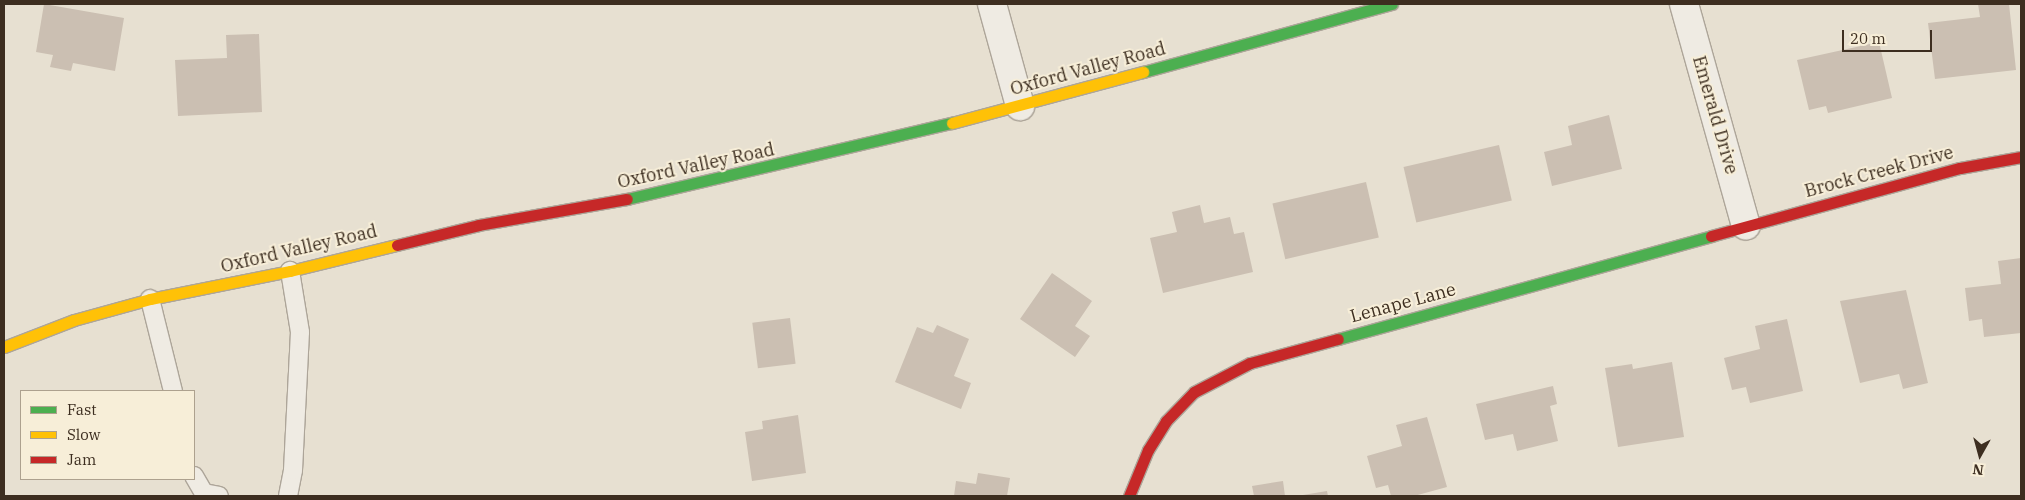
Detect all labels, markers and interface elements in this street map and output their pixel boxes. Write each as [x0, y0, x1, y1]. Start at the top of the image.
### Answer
scale bar [1845, 20, 1935, 52]
text: 20 m [1850, 29, 1886, 48]
street label: Oxford Valley Road [1008, 38, 1168, 100]
street label: Emerald Drive [1688, 53, 1742, 177]
street label: Oxford Valley Road [616, 139, 776, 193]
street label: Brock Creek Drive [1802, 142, 1956, 202]
street label: Oxford Valley Road [219, 220, 379, 278]
street label: Lenape Lane [1348, 279, 1458, 327]
legend [20, 390, 195, 480]
text: Fast [67, 400, 97, 419]
text: Slow [67, 425, 100, 444]
north arrow [1955, 430, 2005, 480]
text: Jam [67, 450, 96, 469]
text: N [1972, 460, 1985, 479]

